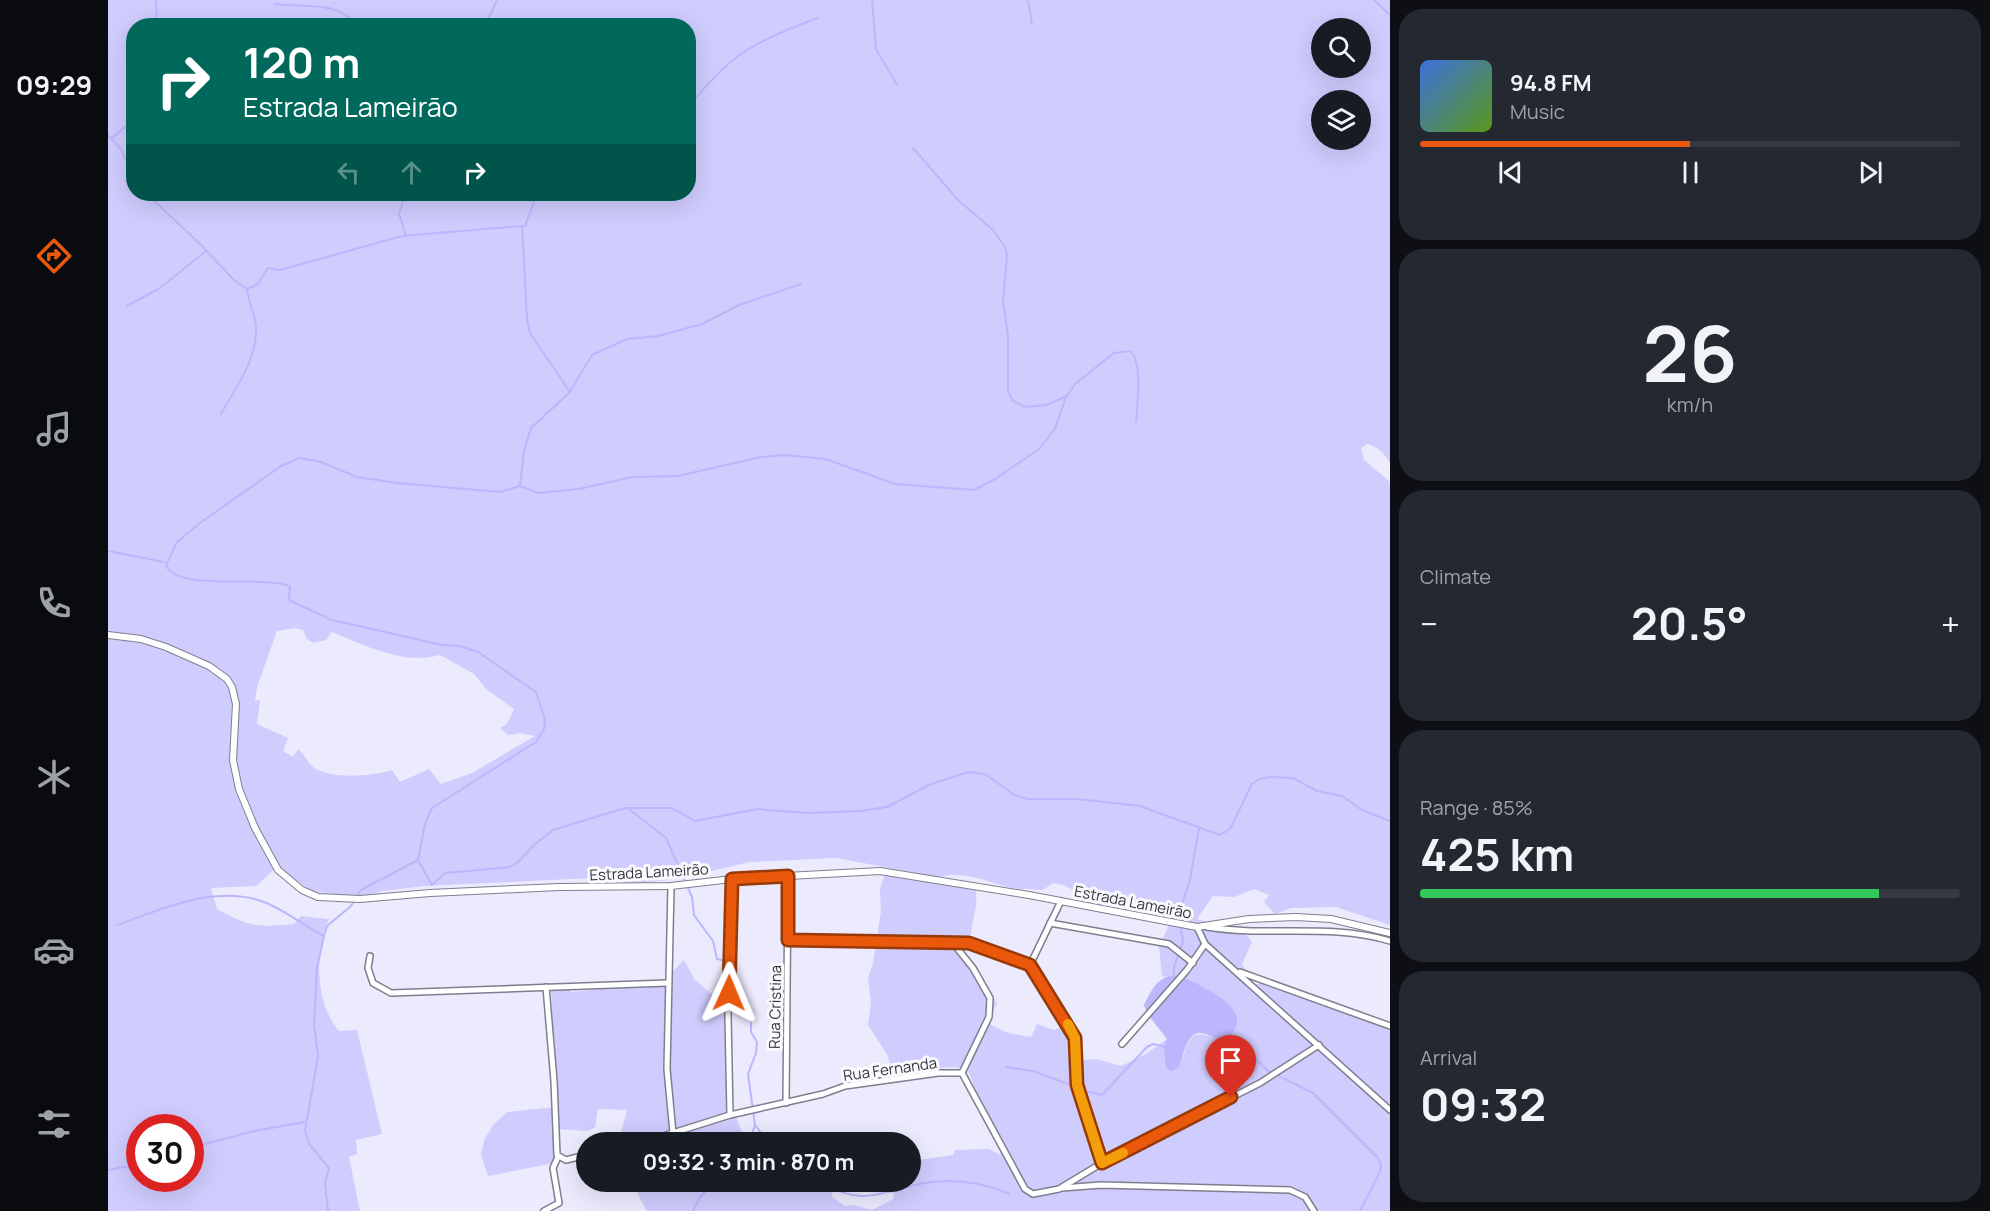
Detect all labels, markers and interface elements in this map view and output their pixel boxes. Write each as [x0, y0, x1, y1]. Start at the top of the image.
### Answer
map controls [1311, 18, 1371, 150]
button: search [1311, 18, 1371, 78]
text: 120 m [243, 33, 360, 91]
icon: right [144, 42, 222, 120]
text: 09:29 [16, 66, 92, 103]
text: 94.8 FM [1510, 68, 1592, 98]
text: Estrada Lameirão [243, 88, 458, 125]
button: layers [1311, 90, 1371, 150]
text: Music [1510, 98, 1565, 125]
icon: left [332, 156, 365, 189]
icon: ahead [395, 156, 428, 189]
icon: right [458, 156, 491, 189]
icon: previous [1494, 156, 1527, 189]
icon: pause [1674, 156, 1707, 189]
icon: next [1854, 156, 1887, 189]
icon: directions [33, 235, 75, 277]
text: 26 [1643, 299, 1737, 405]
text: km/h [1667, 391, 1713, 418]
icon: music [33, 408, 75, 450]
text: Climate [1420, 563, 1491, 590]
icon: phone [33, 582, 75, 624]
text: 20.5° [1631, 592, 1748, 654]
text: − [1420, 601, 1438, 646]
text: + [1941, 601, 1960, 646]
icon: climate [33, 756, 75, 798]
text: Range · 85% [1420, 794, 1533, 821]
text: 425 km [1420, 823, 1574, 885]
street label: Estrada Lameirão [589, 858, 709, 886]
street label: Estrada Lameirão [1072, 880, 1194, 924]
icon: car [33, 929, 75, 971]
position arrow [697, 961, 761, 1025]
street label: Rua Cristina [764, 965, 786, 1049]
pin [1205, 1035, 1256, 1097]
icon: arrive [1214, 1044, 1247, 1077]
text: Arrival [1420, 1044, 1477, 1071]
street label: Rua Fernanda [842, 1052, 938, 1086]
text: 09:32 [1420, 1073, 1546, 1135]
icon: filters [33, 1103, 75, 1145]
speed limit sign: 30 [126, 1114, 204, 1192]
text: 09:32 · 3 min · 870 m [643, 1147, 854, 1177]

